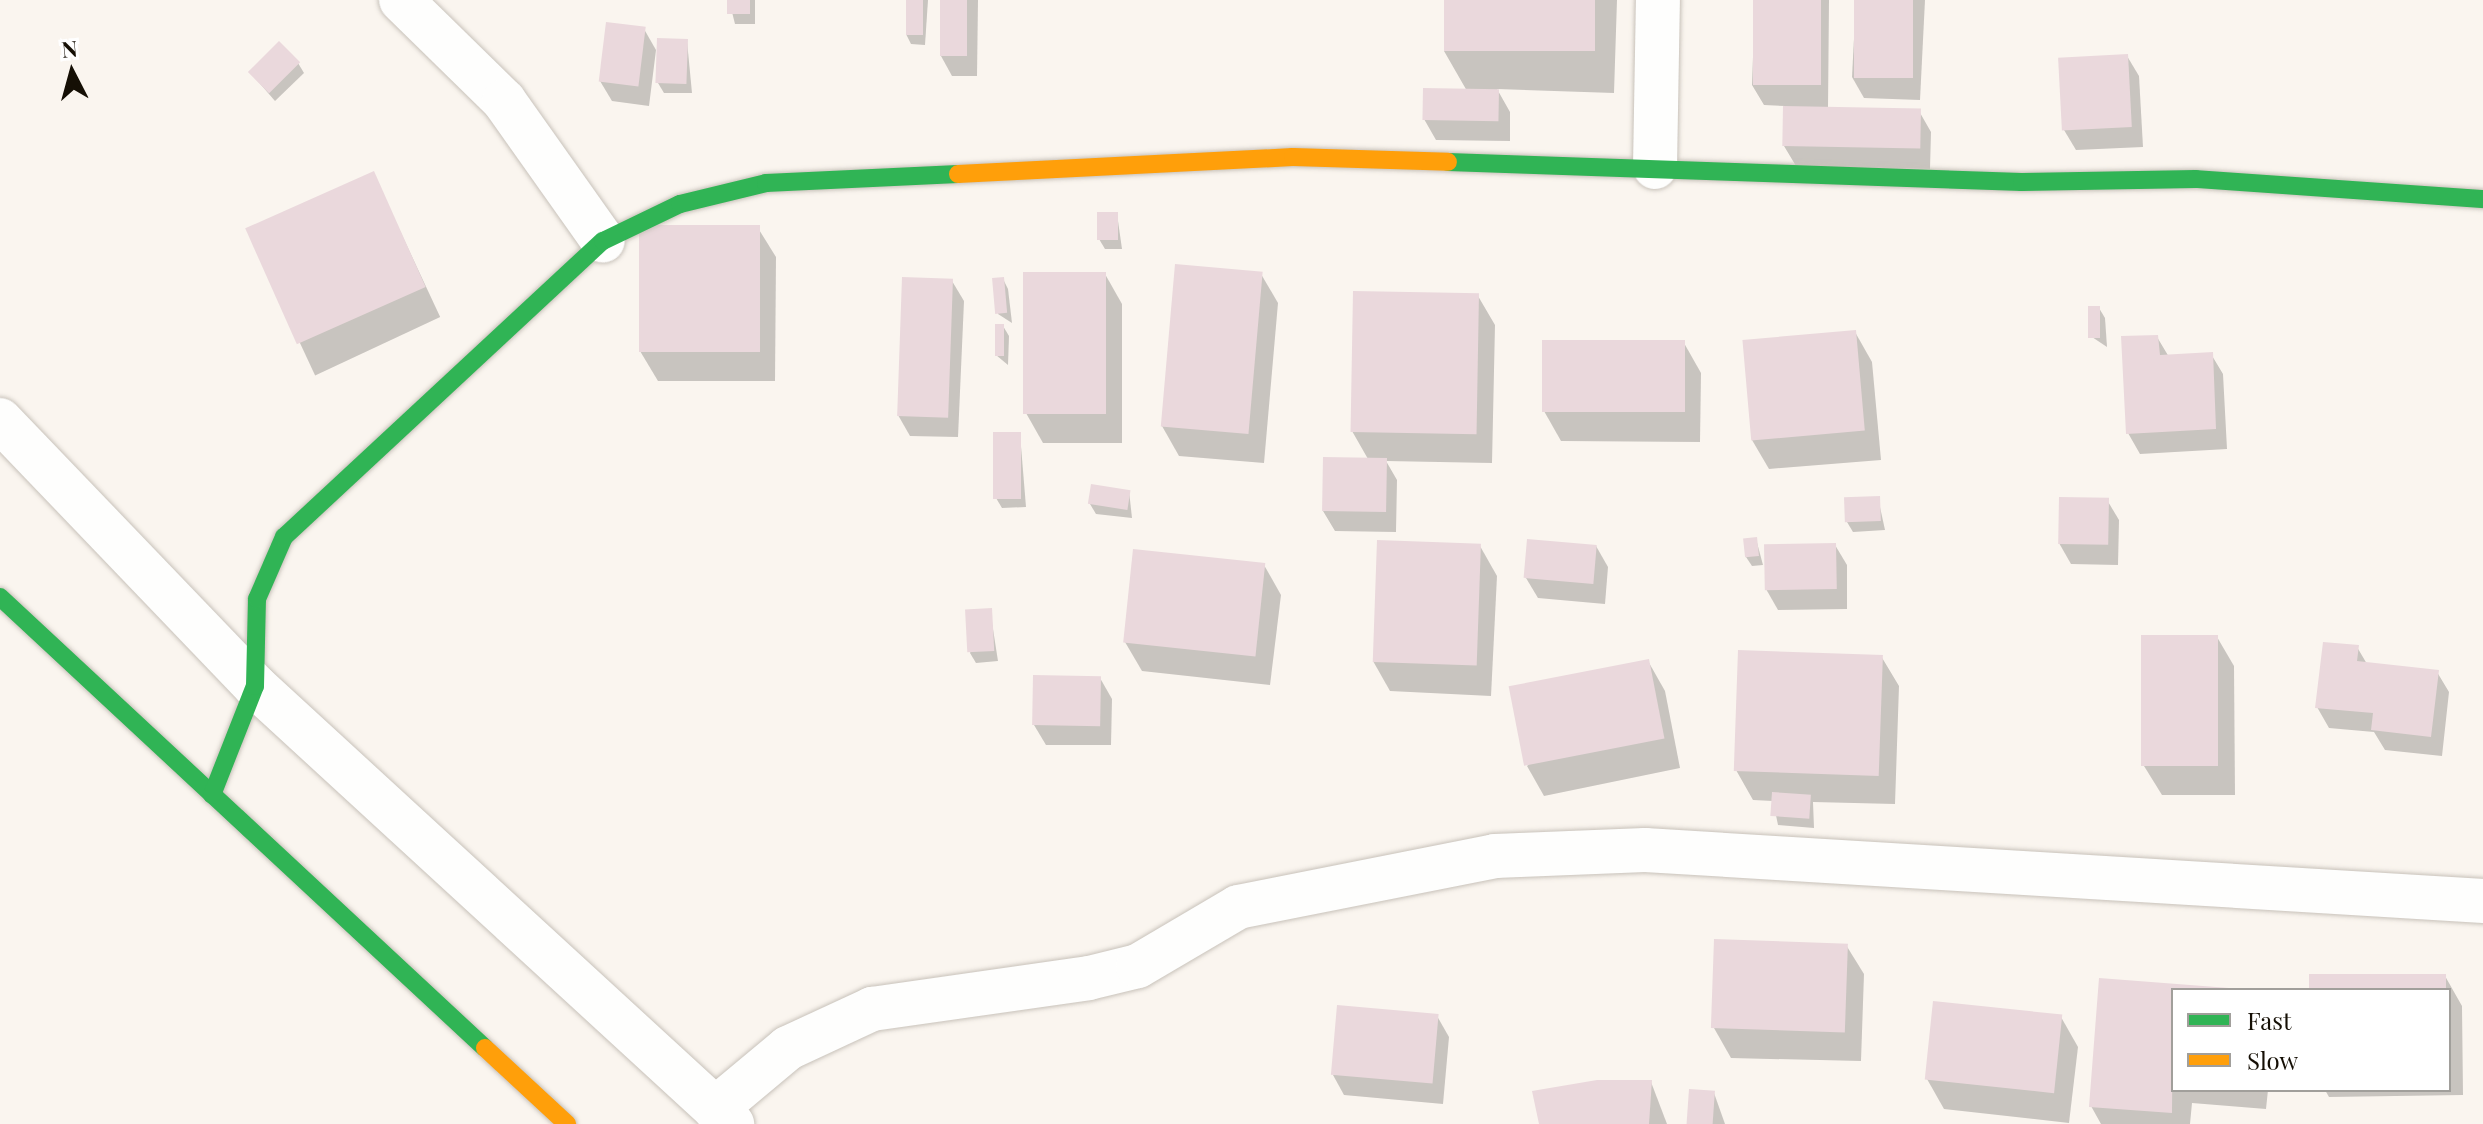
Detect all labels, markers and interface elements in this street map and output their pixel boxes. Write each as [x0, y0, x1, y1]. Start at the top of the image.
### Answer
north arrow [32, 32, 112, 112]
text: N [60, 32, 79, 64]
legend [2171, 988, 2451, 1092]
text: Fast [2247, 1004, 2292, 1036]
text: Slow [2247, 1044, 2298, 1076]

